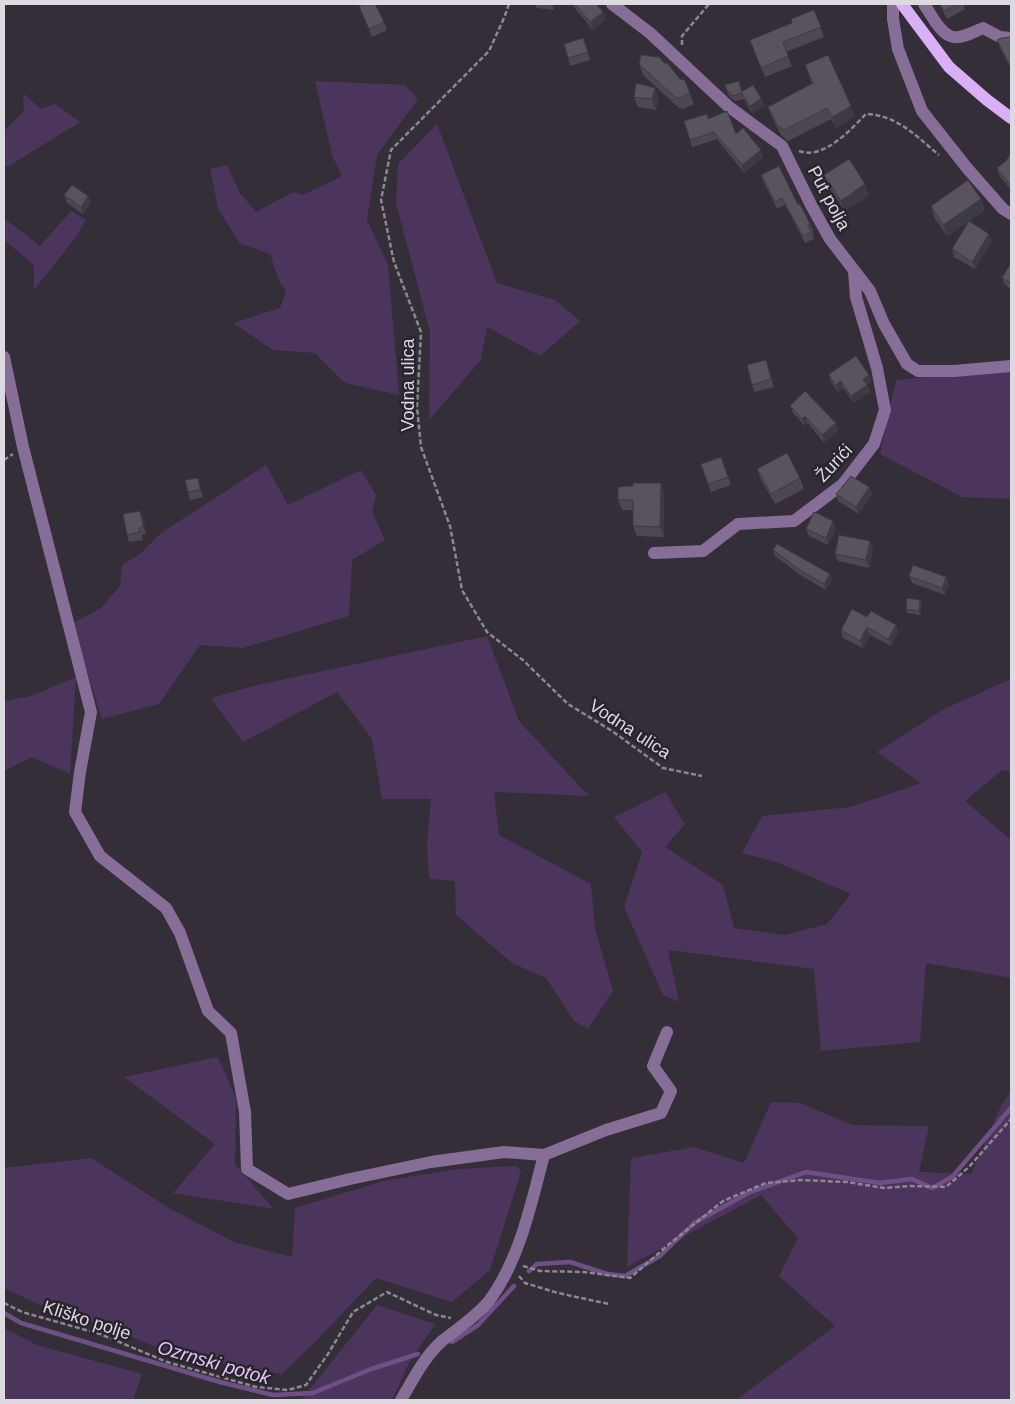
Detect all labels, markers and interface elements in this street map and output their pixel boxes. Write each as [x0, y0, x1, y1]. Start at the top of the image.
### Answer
street label: Put polja [804, 162, 855, 234]
street label: Vodna ulica [398, 337, 418, 432]
street label: Žurići [812, 440, 856, 486]
street label: Vodna ulica [586, 695, 675, 763]
street label: Kliško polje [41, 1296, 133, 1344]
water label: Ozrnski potok [155, 1336, 274, 1389]

